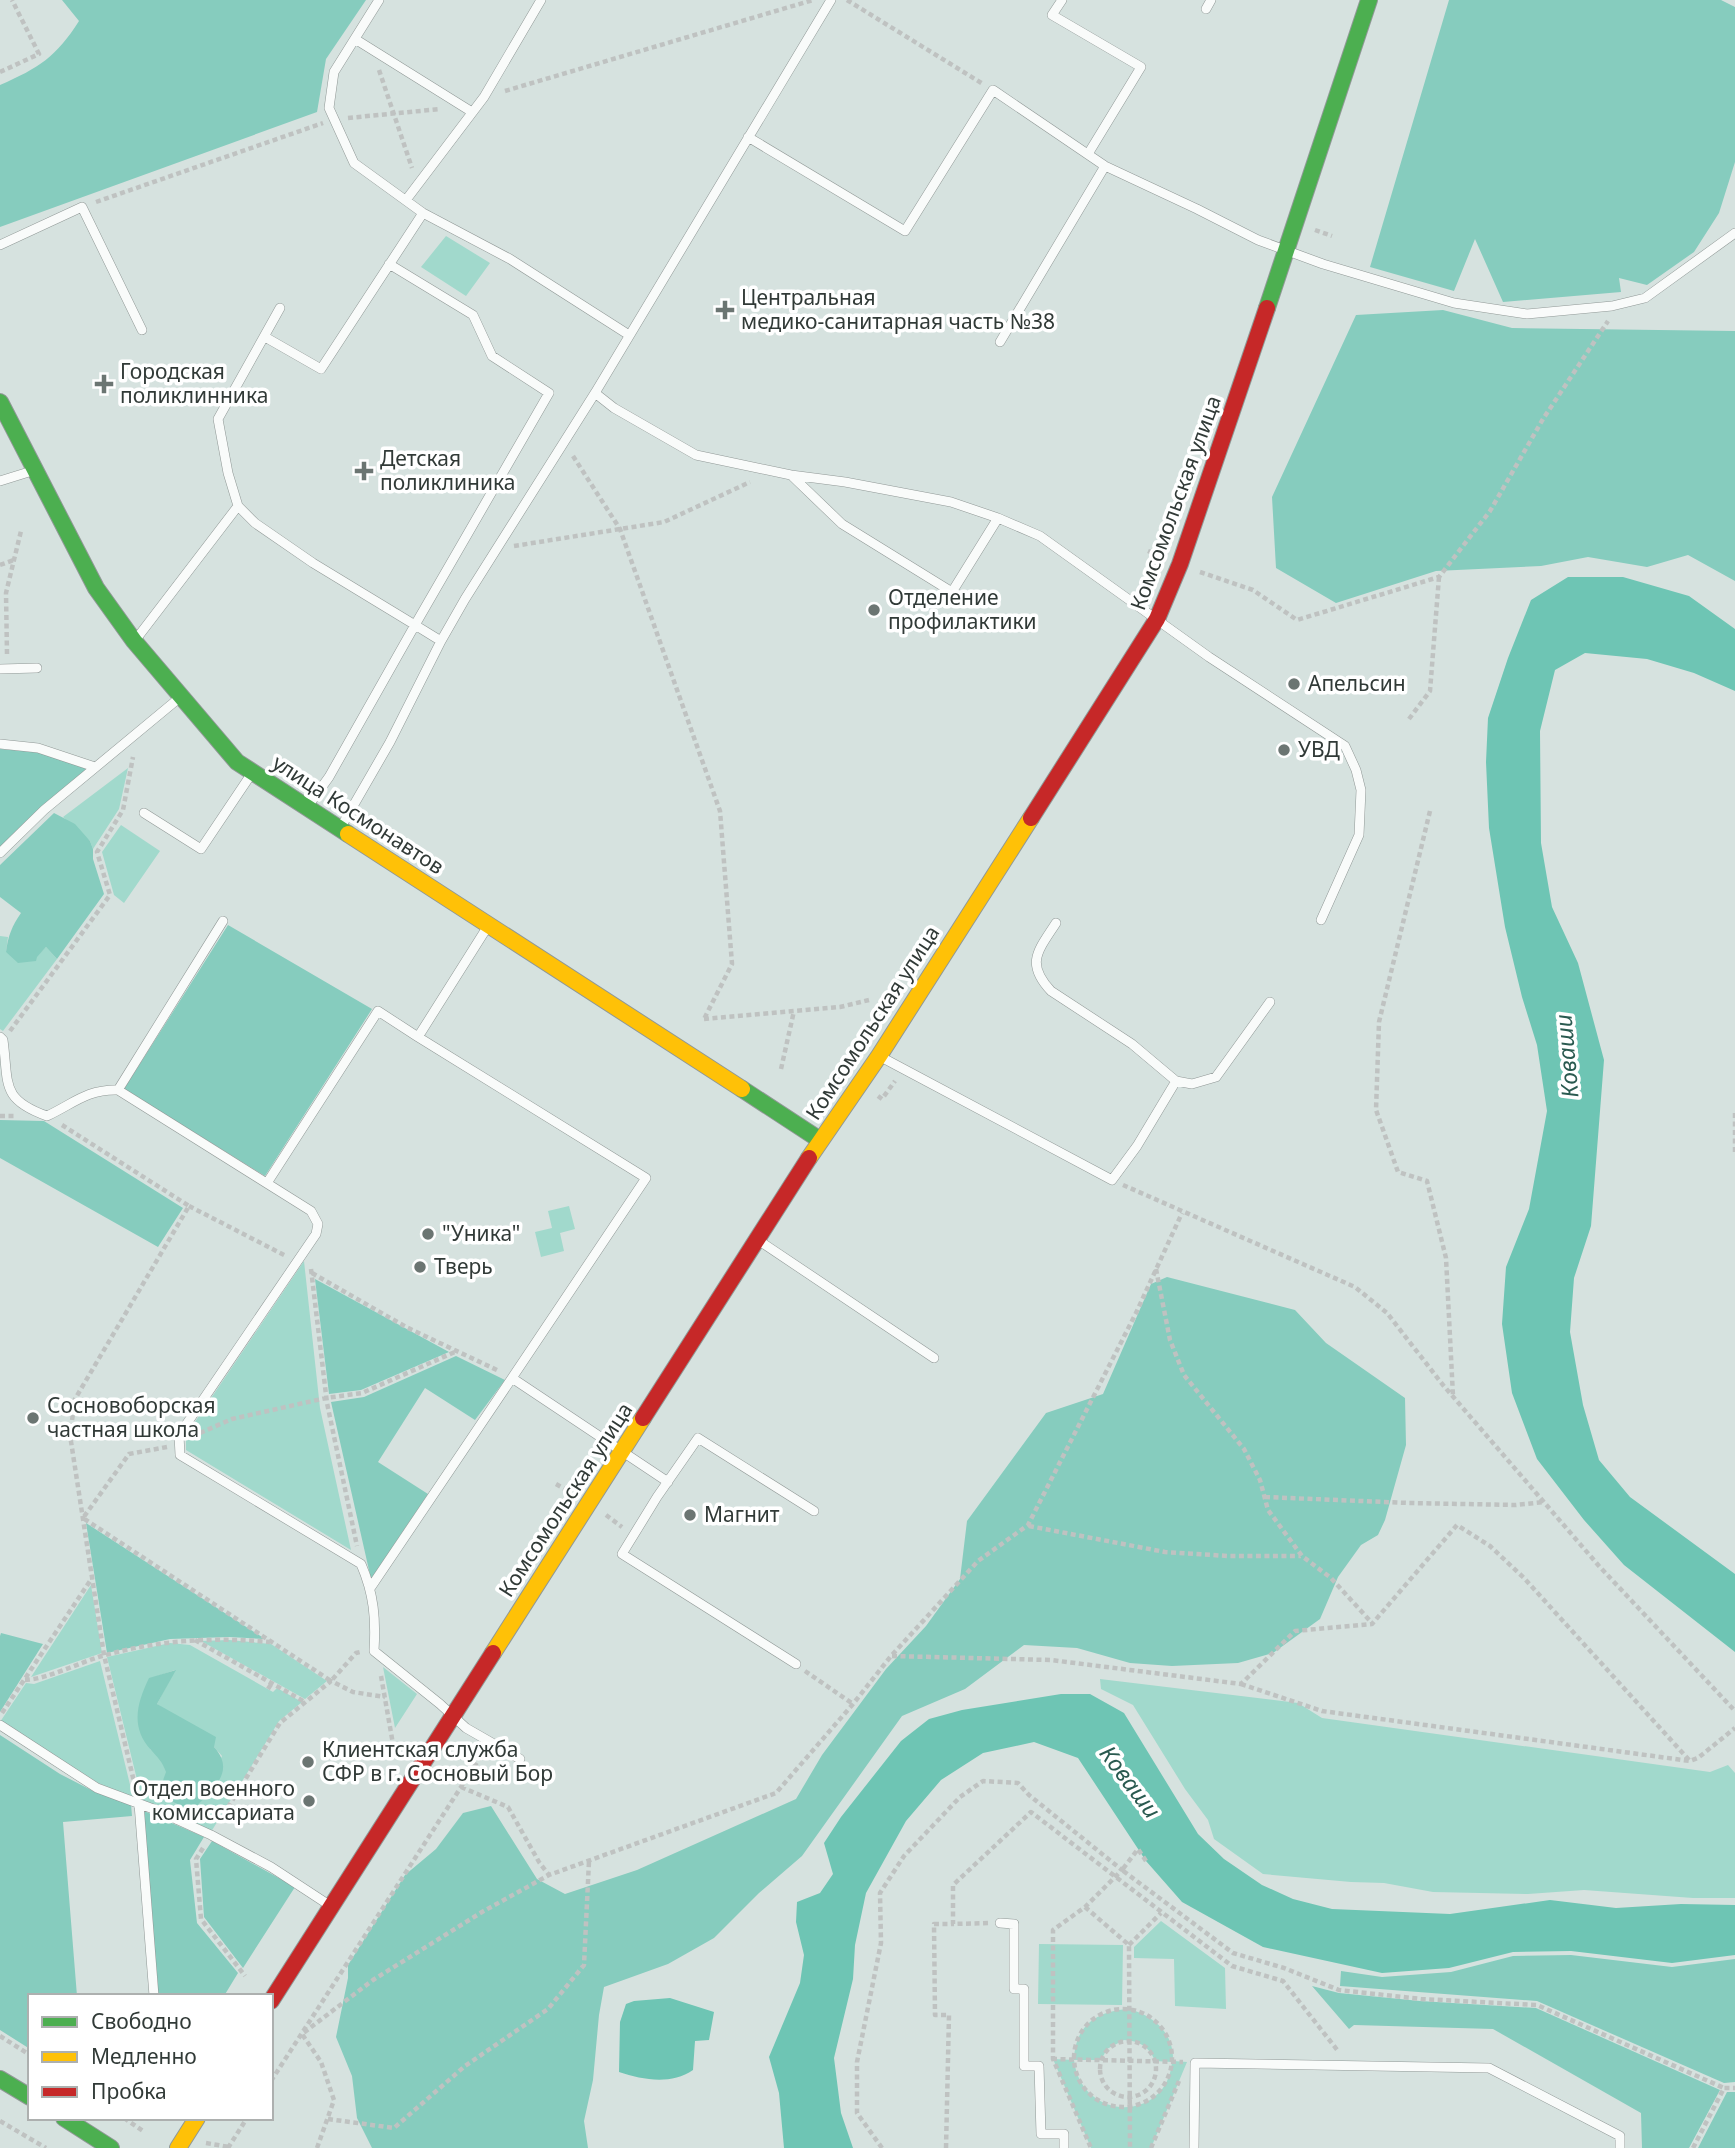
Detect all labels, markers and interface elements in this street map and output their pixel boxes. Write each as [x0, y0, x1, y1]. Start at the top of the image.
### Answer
place label: Центральная медико-санитарная часть №38 [741, 283, 1055, 335]
marker: Центральная медико-санитарная часть №38 [715, 300, 735, 320]
place label: Городская поликлинника [120, 357, 268, 409]
marker: Городская поликлинника [94, 374, 114, 394]
street label: Комсомольская улица [1123, 392, 1227, 614]
place label: Детская поликлиника [380, 444, 515, 496]
marker: Детская поликлиника [354, 461, 374, 481]
place label: Отделение профилактики [888, 583, 1037, 635]
marker: Отделение профилактики [866, 602, 882, 618]
place label: Апельсин [1308, 669, 1406, 697]
marker: Апельсин [1286, 676, 1302, 692]
place label: УВД [1298, 735, 1341, 763]
marker: УВД [1276, 742, 1292, 758]
street label: улица Космонавтов [267, 748, 450, 880]
street label: Комсомольская улица [799, 920, 945, 1125]
water label: Коваши [1546, 1013, 1586, 1099]
place label: "Уника" [442, 1219, 520, 1247]
marker: "Уника" [420, 1226, 436, 1242]
place label: Тверь [434, 1252, 493, 1280]
marker: Тверь [412, 1259, 428, 1275]
place label: Сосновоборская частная школа [47, 1391, 216, 1443]
street label: Комсомольская улица [492, 1397, 638, 1602]
marker: Сосновоборская частная школа [25, 1410, 41, 1426]
place label: Магнит [704, 1500, 780, 1528]
marker: Магнит [682, 1507, 698, 1523]
place label: Клиентская служба СФР в г. Сосновый Бор [322, 1735, 553, 1787]
water label: Коваши [1093, 1738, 1169, 1824]
marker: Клиентская служба СФР в г. Сосновый Бор [300, 1754, 316, 1770]
place label: Отдел военного комиссариата [132, 1774, 295, 1826]
marker: Отдел военного комиссариата [301, 1793, 317, 1809]
legend [28, 1994, 273, 2120]
text: Свободно [91, 2007, 192, 2035]
text: Медленно [91, 2042, 197, 2070]
text: Пробка [91, 2077, 167, 2105]

